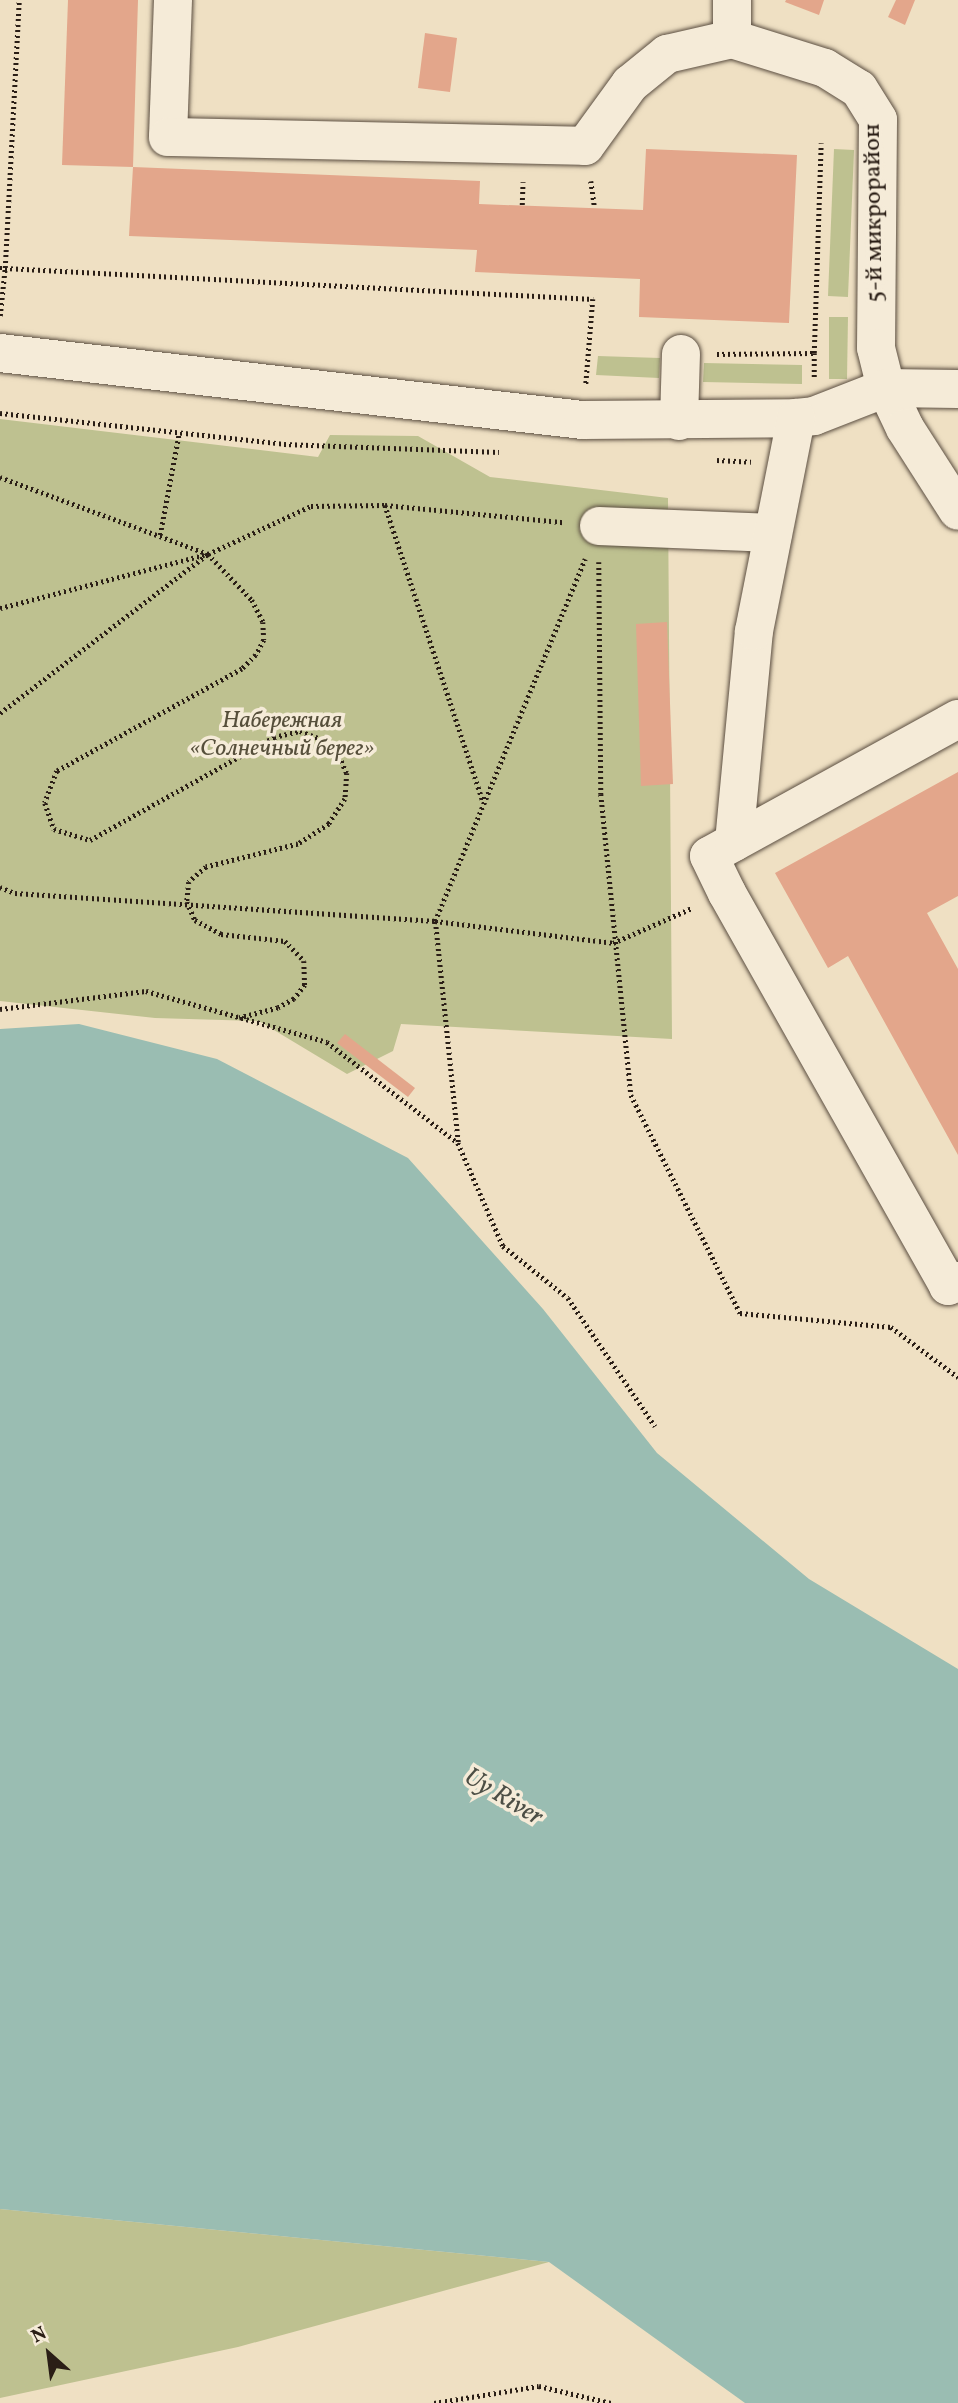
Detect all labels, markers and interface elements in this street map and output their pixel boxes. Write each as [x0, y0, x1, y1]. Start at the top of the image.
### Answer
street label: 5-й микрорайон [859, 123, 891, 303]
park label: Набережная «Солнечный берег» [190, 708, 374, 764]
water label: Uy River [458, 1762, 548, 1834]
north arrow [14, 2319, 84, 2389]
text: N [27, 2321, 51, 2350]

